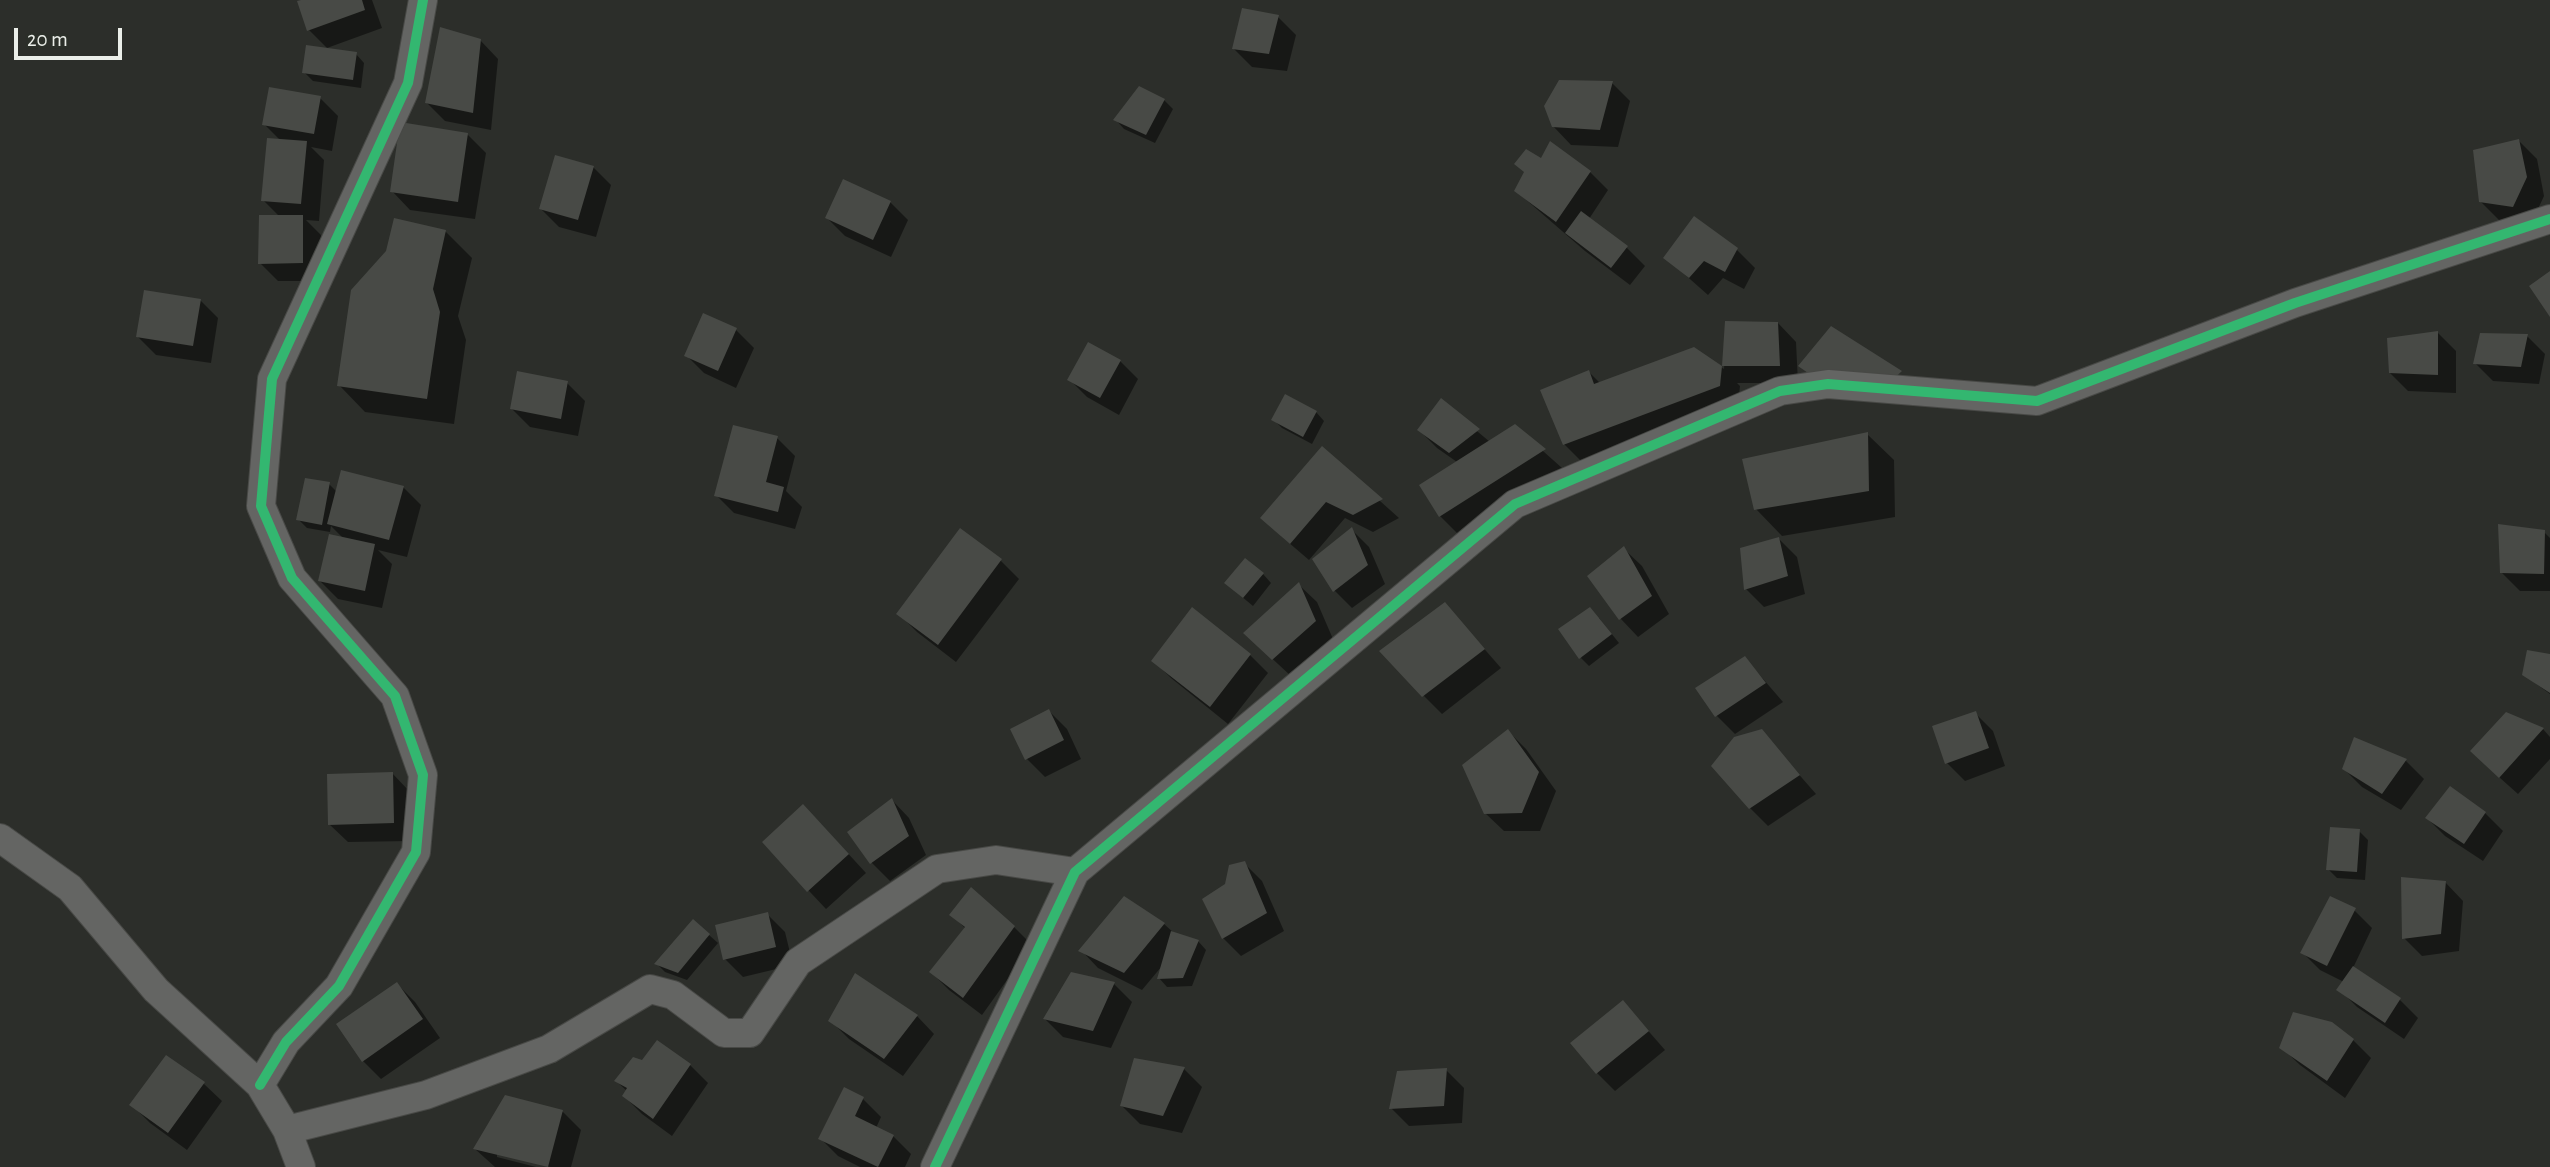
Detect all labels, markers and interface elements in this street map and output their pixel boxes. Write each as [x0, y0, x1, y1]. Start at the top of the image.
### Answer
scale bar [18, 14, 126, 58]
text: 20 m [27, 29, 68, 50]

